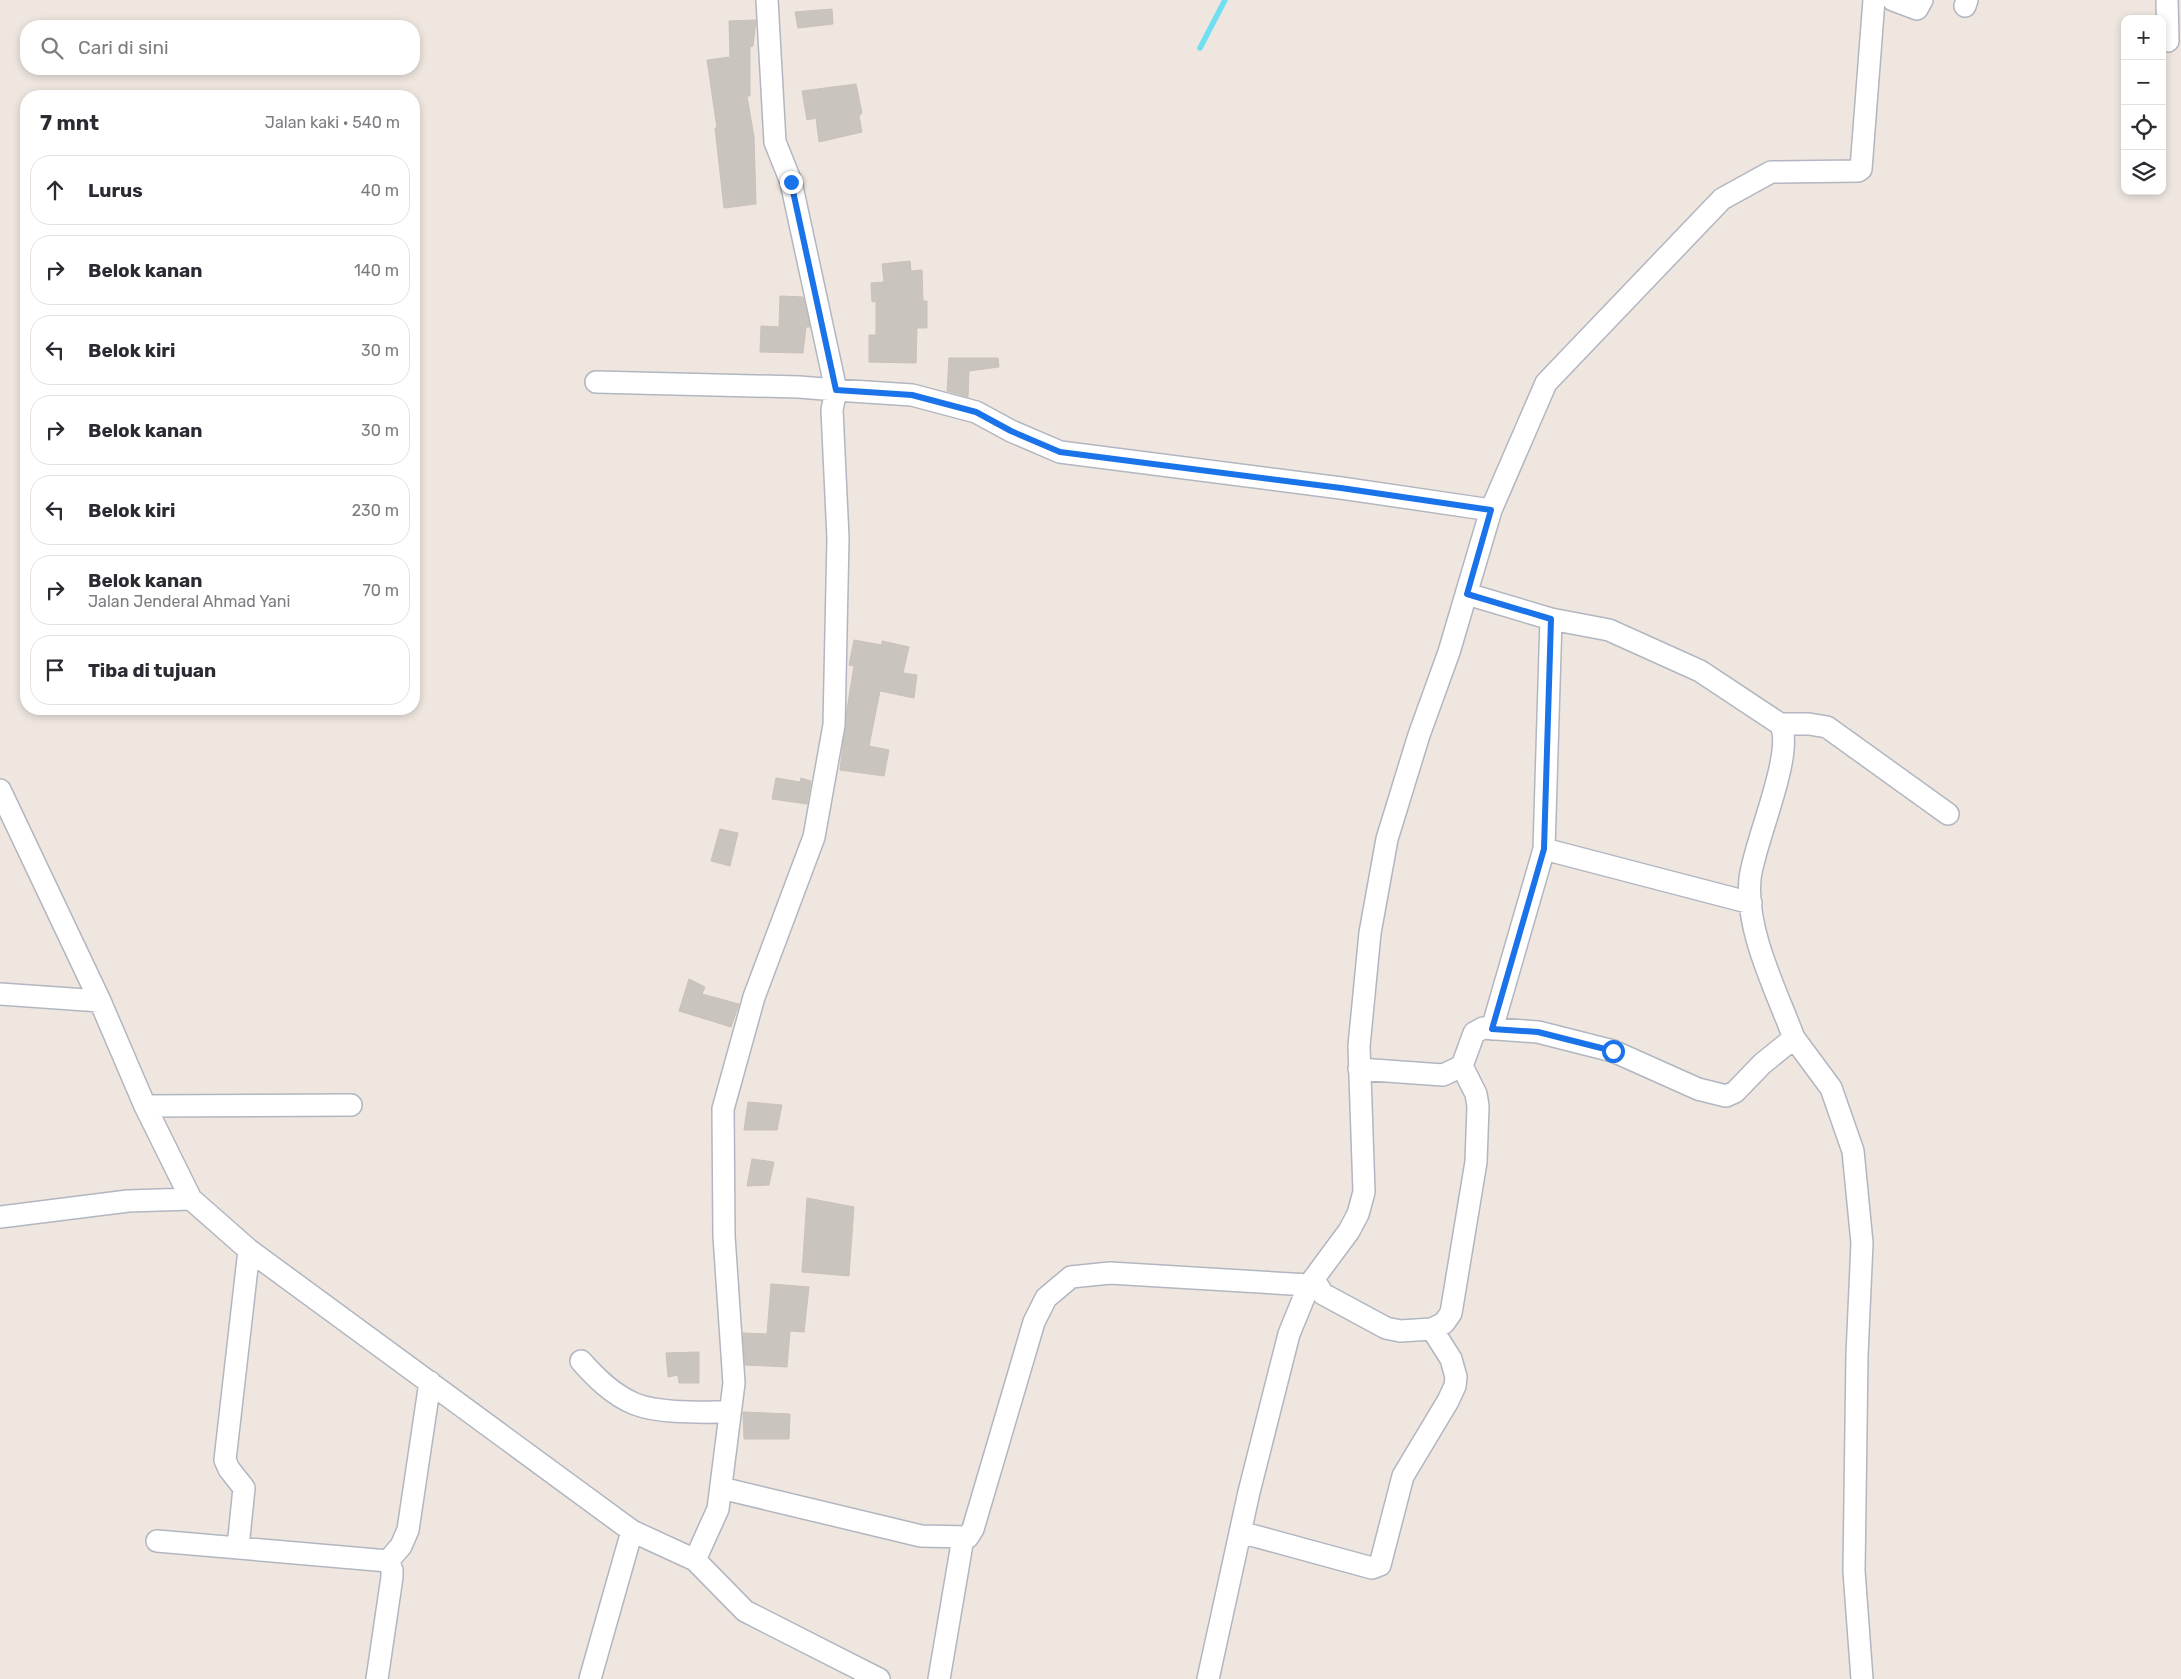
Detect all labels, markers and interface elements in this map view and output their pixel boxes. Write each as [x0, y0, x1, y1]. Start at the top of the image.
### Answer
map controls [2121, 15, 2166, 195]
button: + [2121, 15, 2166, 60]
search box [20, 20, 420, 75]
icon: search [38, 34, 66, 62]
text: Cari di sini [78, 36, 169, 59]
button: − [2121, 60, 2166, 105]
button: locate [2121, 105, 2166, 150]
text: 7 mnt [40, 110, 99, 135]
text: Jalan kaki · 540 m [265, 113, 400, 132]
button: layers [2121, 150, 2166, 195]
route end [780, 171, 803, 194]
icon: ahead [41, 176, 69, 204]
text: Lurus [88, 179, 143, 202]
text: 40 m [361, 181, 399, 200]
icon: right [41, 256, 69, 284]
text: Belok kanan [88, 259, 203, 282]
text: 140 m [354, 261, 399, 280]
icon: left [41, 336, 69, 364]
text: Belok kiri [88, 339, 175, 362]
text: 30 m [361, 341, 399, 360]
icon: right [41, 416, 69, 444]
text: Belok kanan [88, 419, 203, 442]
text: 30 m [361, 421, 399, 440]
icon: left [41, 496, 69, 524]
text: Belok kiri [88, 499, 175, 522]
text: 230 m [352, 501, 399, 520]
text: Belok kanan [88, 569, 203, 592]
icon: right [41, 576, 69, 604]
text: 70 m [362, 581, 399, 600]
text: Jalan Jenderal Ahmad Yani [88, 592, 290, 611]
icon: arrive [41, 656, 69, 684]
text: Tiba di tujuan [88, 659, 216, 682]
route start [1602, 1040, 1625, 1063]

